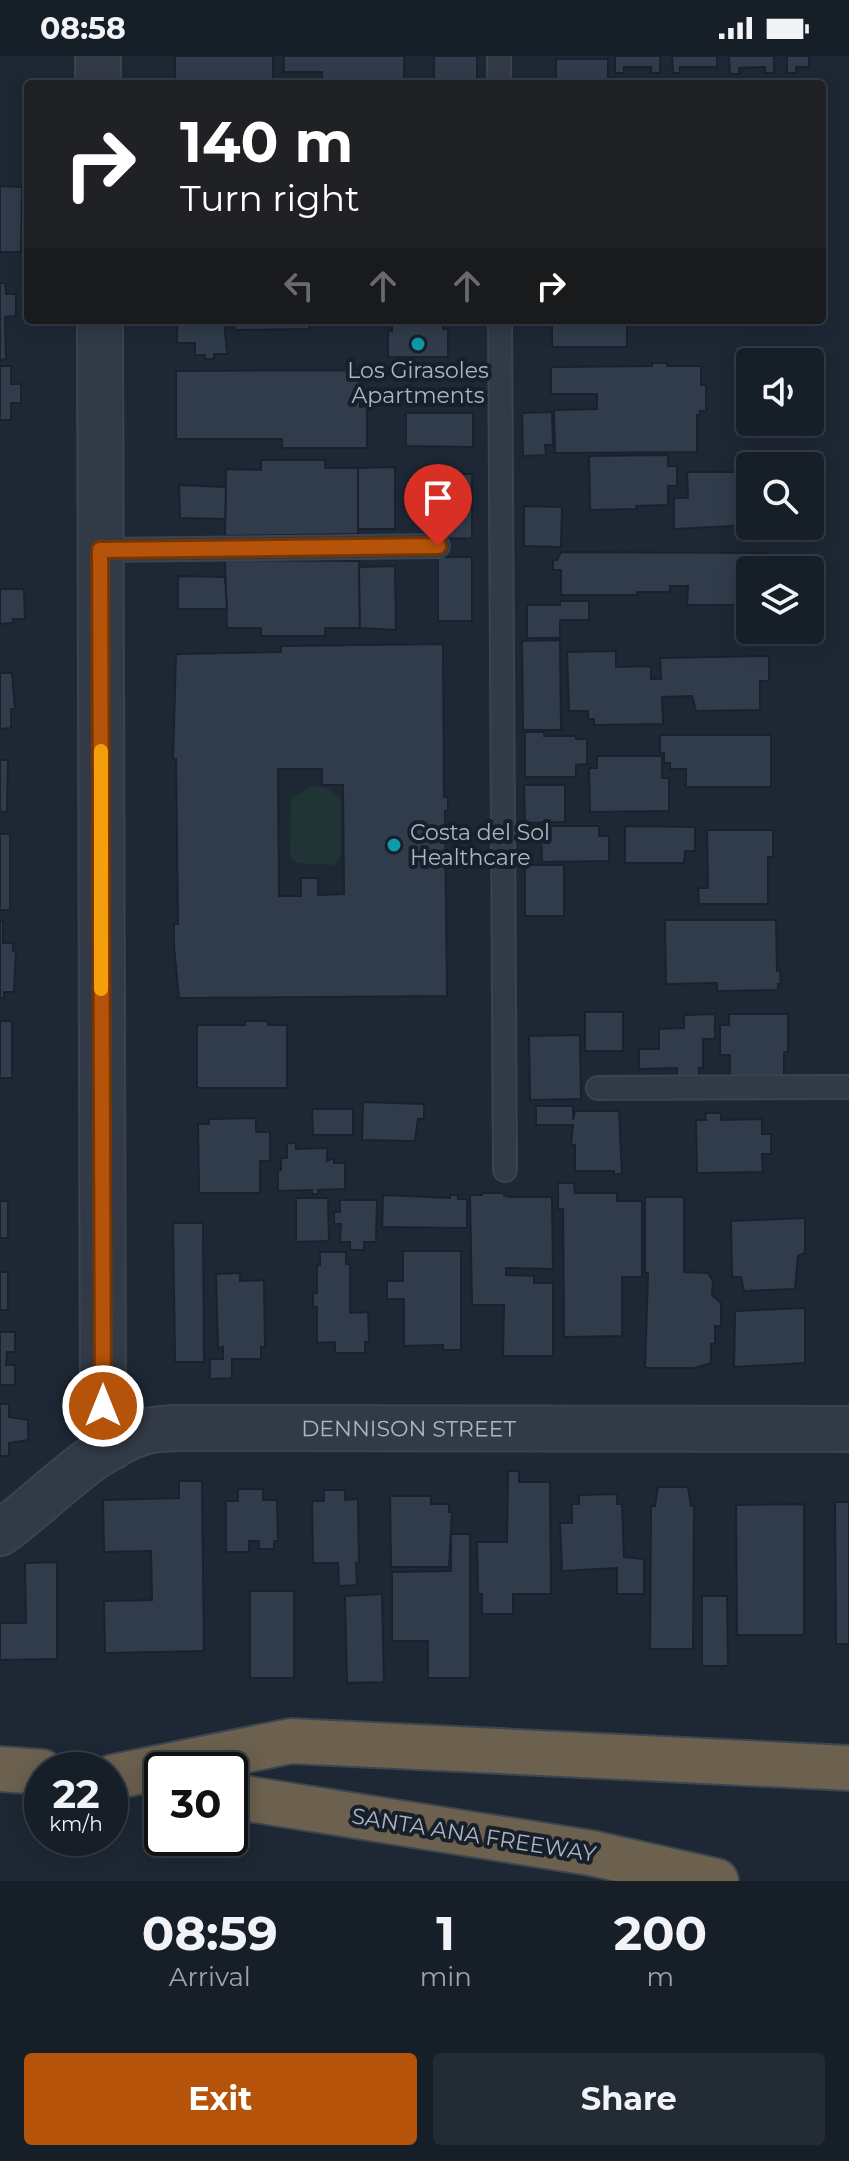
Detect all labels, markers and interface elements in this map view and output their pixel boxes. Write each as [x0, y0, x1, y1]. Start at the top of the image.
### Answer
text: 08:58 [40, 10, 126, 47]
text: 140 m [180, 108, 353, 176]
icon: right [48, 112, 152, 216]
text: Turn right [180, 176, 360, 220]
icon: left [277, 264, 321, 308]
icon: ahead [361, 264, 405, 308]
icon: ahead [445, 264, 489, 308]
icon: right [529, 264, 573, 308]
marker: Los Girasoles Apartments [409, 335, 427, 353]
map controls [736, 348, 824, 644]
button: sound [736, 348, 824, 436]
place label: Los Girasoles Apartments [347, 357, 489, 409]
button: search [736, 452, 824, 540]
pin [404, 464, 472, 546]
icon: arrive [416, 476, 460, 520]
button: layers [736, 556, 824, 644]
place label: Costa del Sol Healthcare [410, 819, 550, 871]
marker: Costa del Sol Healthcare [385, 836, 403, 854]
position arrow [61, 1364, 145, 1448]
street label: DENNISON STREET [301, 1415, 516, 1442]
speed limit sign: 30 [144, 1752, 248, 1856]
text: 22 [52, 1769, 100, 1818]
street label: SANTA ANA FREEWAY [350, 1802, 598, 1868]
text: km/h [49, 1812, 103, 1836]
text: 08:59 [142, 1904, 278, 1962]
text: 1 [436, 1904, 455, 1962]
text: 200 [614, 1904, 707, 1962]
text: Arrival [169, 1961, 251, 1993]
text: min [420, 1961, 472, 1993]
text: m [647, 1961, 674, 1993]
button: Exit [24, 2053, 417, 2145]
button: Share [433, 2053, 825, 2145]

